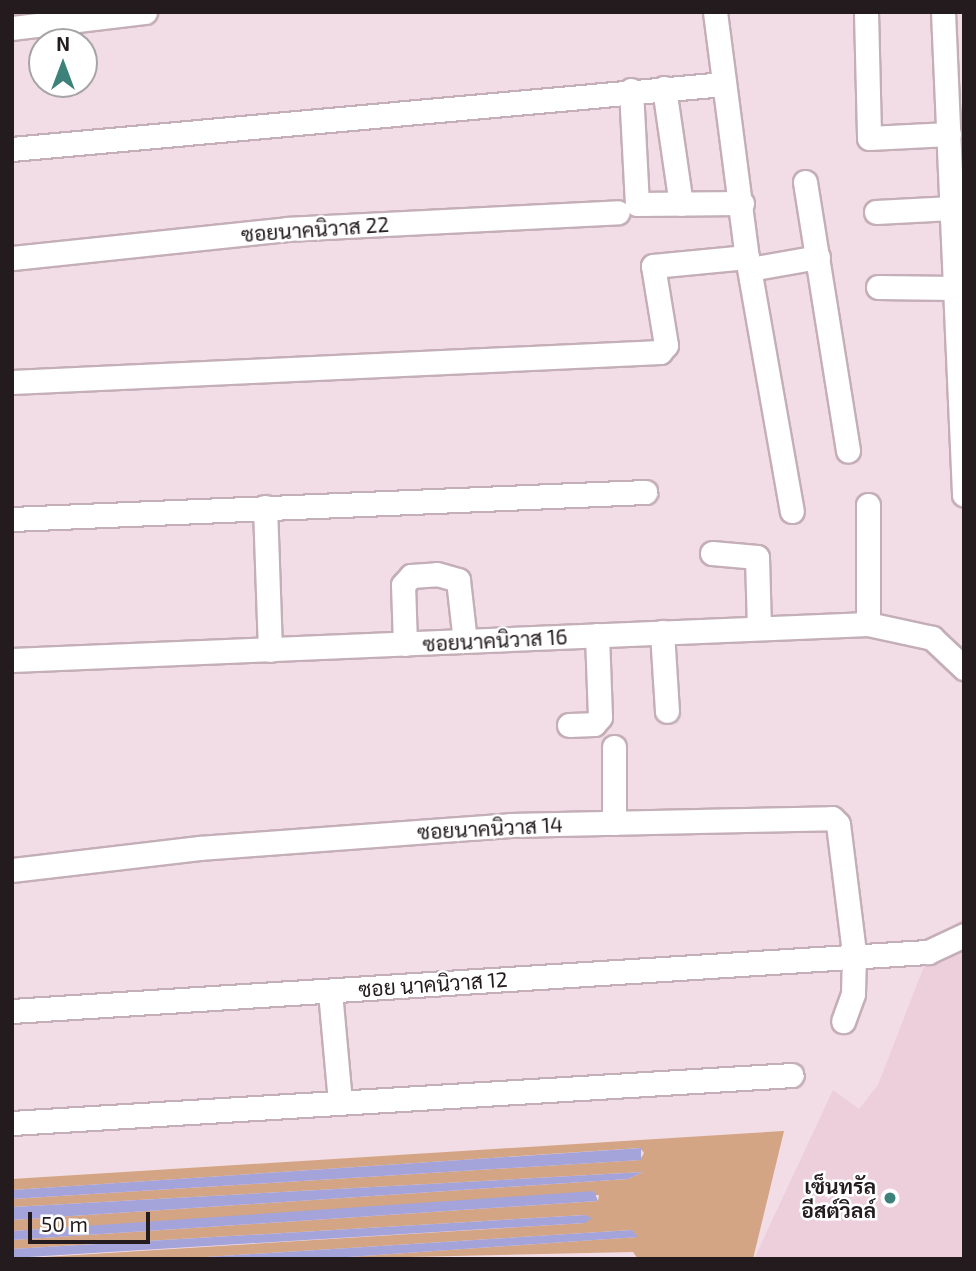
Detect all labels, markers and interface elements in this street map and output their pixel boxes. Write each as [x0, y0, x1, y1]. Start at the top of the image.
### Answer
north arrow [28, 28, 98, 98]
text: N [56, 32, 70, 55]
street label: ซอยนาคนิวาส 22 [240, 211, 390, 247]
street label: ซอยนาคนิวาส 16 [422, 624, 568, 656]
street label: ซอยนาคนิวาส 14 [416, 812, 564, 844]
street label: ซอย นาคนิวาส 12 [358, 966, 508, 1002]
place label: เซ็นทรัล อีสต์วิลล์ [801, 1173, 876, 1223]
marker: เซ็นทรัล อีสต์วิลล์ [882, 1190, 898, 1206]
scale bar [32, 1198, 154, 1242]
text: 50 m [41, 1211, 88, 1236]

